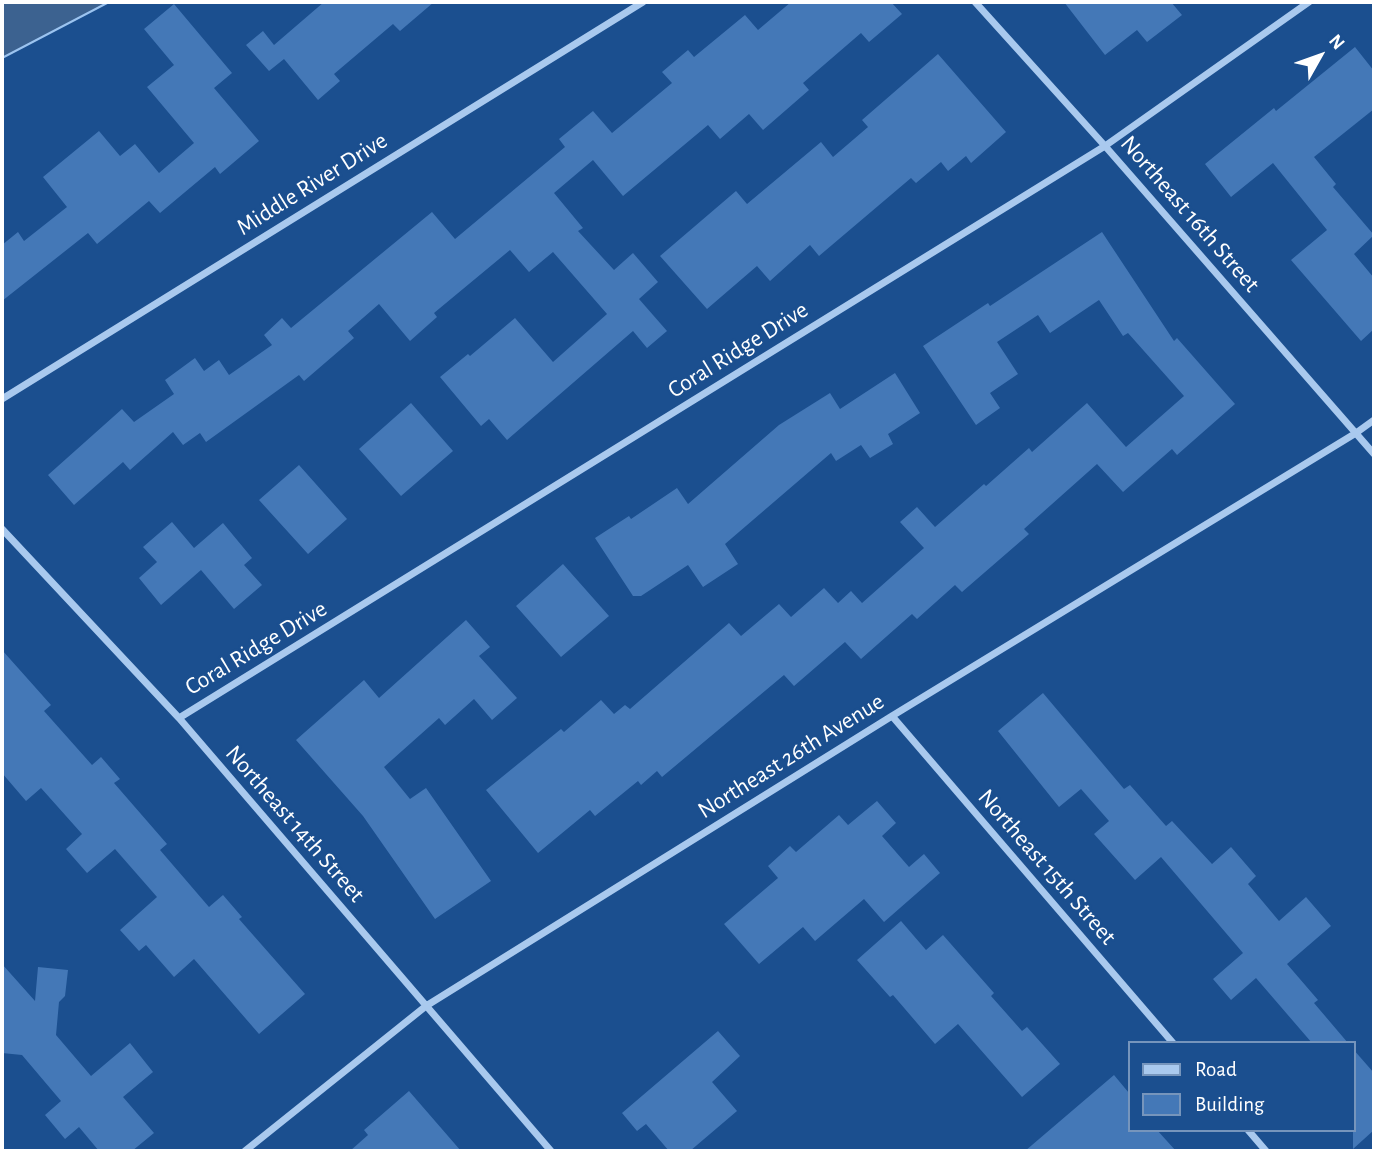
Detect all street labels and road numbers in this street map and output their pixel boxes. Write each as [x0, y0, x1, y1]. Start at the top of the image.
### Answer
street label: Middle River Drive [231, 126, 393, 242]
street label: Northeast 16th Street [1114, 130, 1266, 298]
street label: Coral Ridge Drive [662, 295, 814, 405]
street label: Coral Ridge Drive [180, 594, 332, 702]
street label: Northeast 26th Avenue [693, 687, 889, 825]
street label: Northeast 14th Street [219, 740, 371, 908]
street label: Northeast 15th Street [972, 783, 1122, 951]

